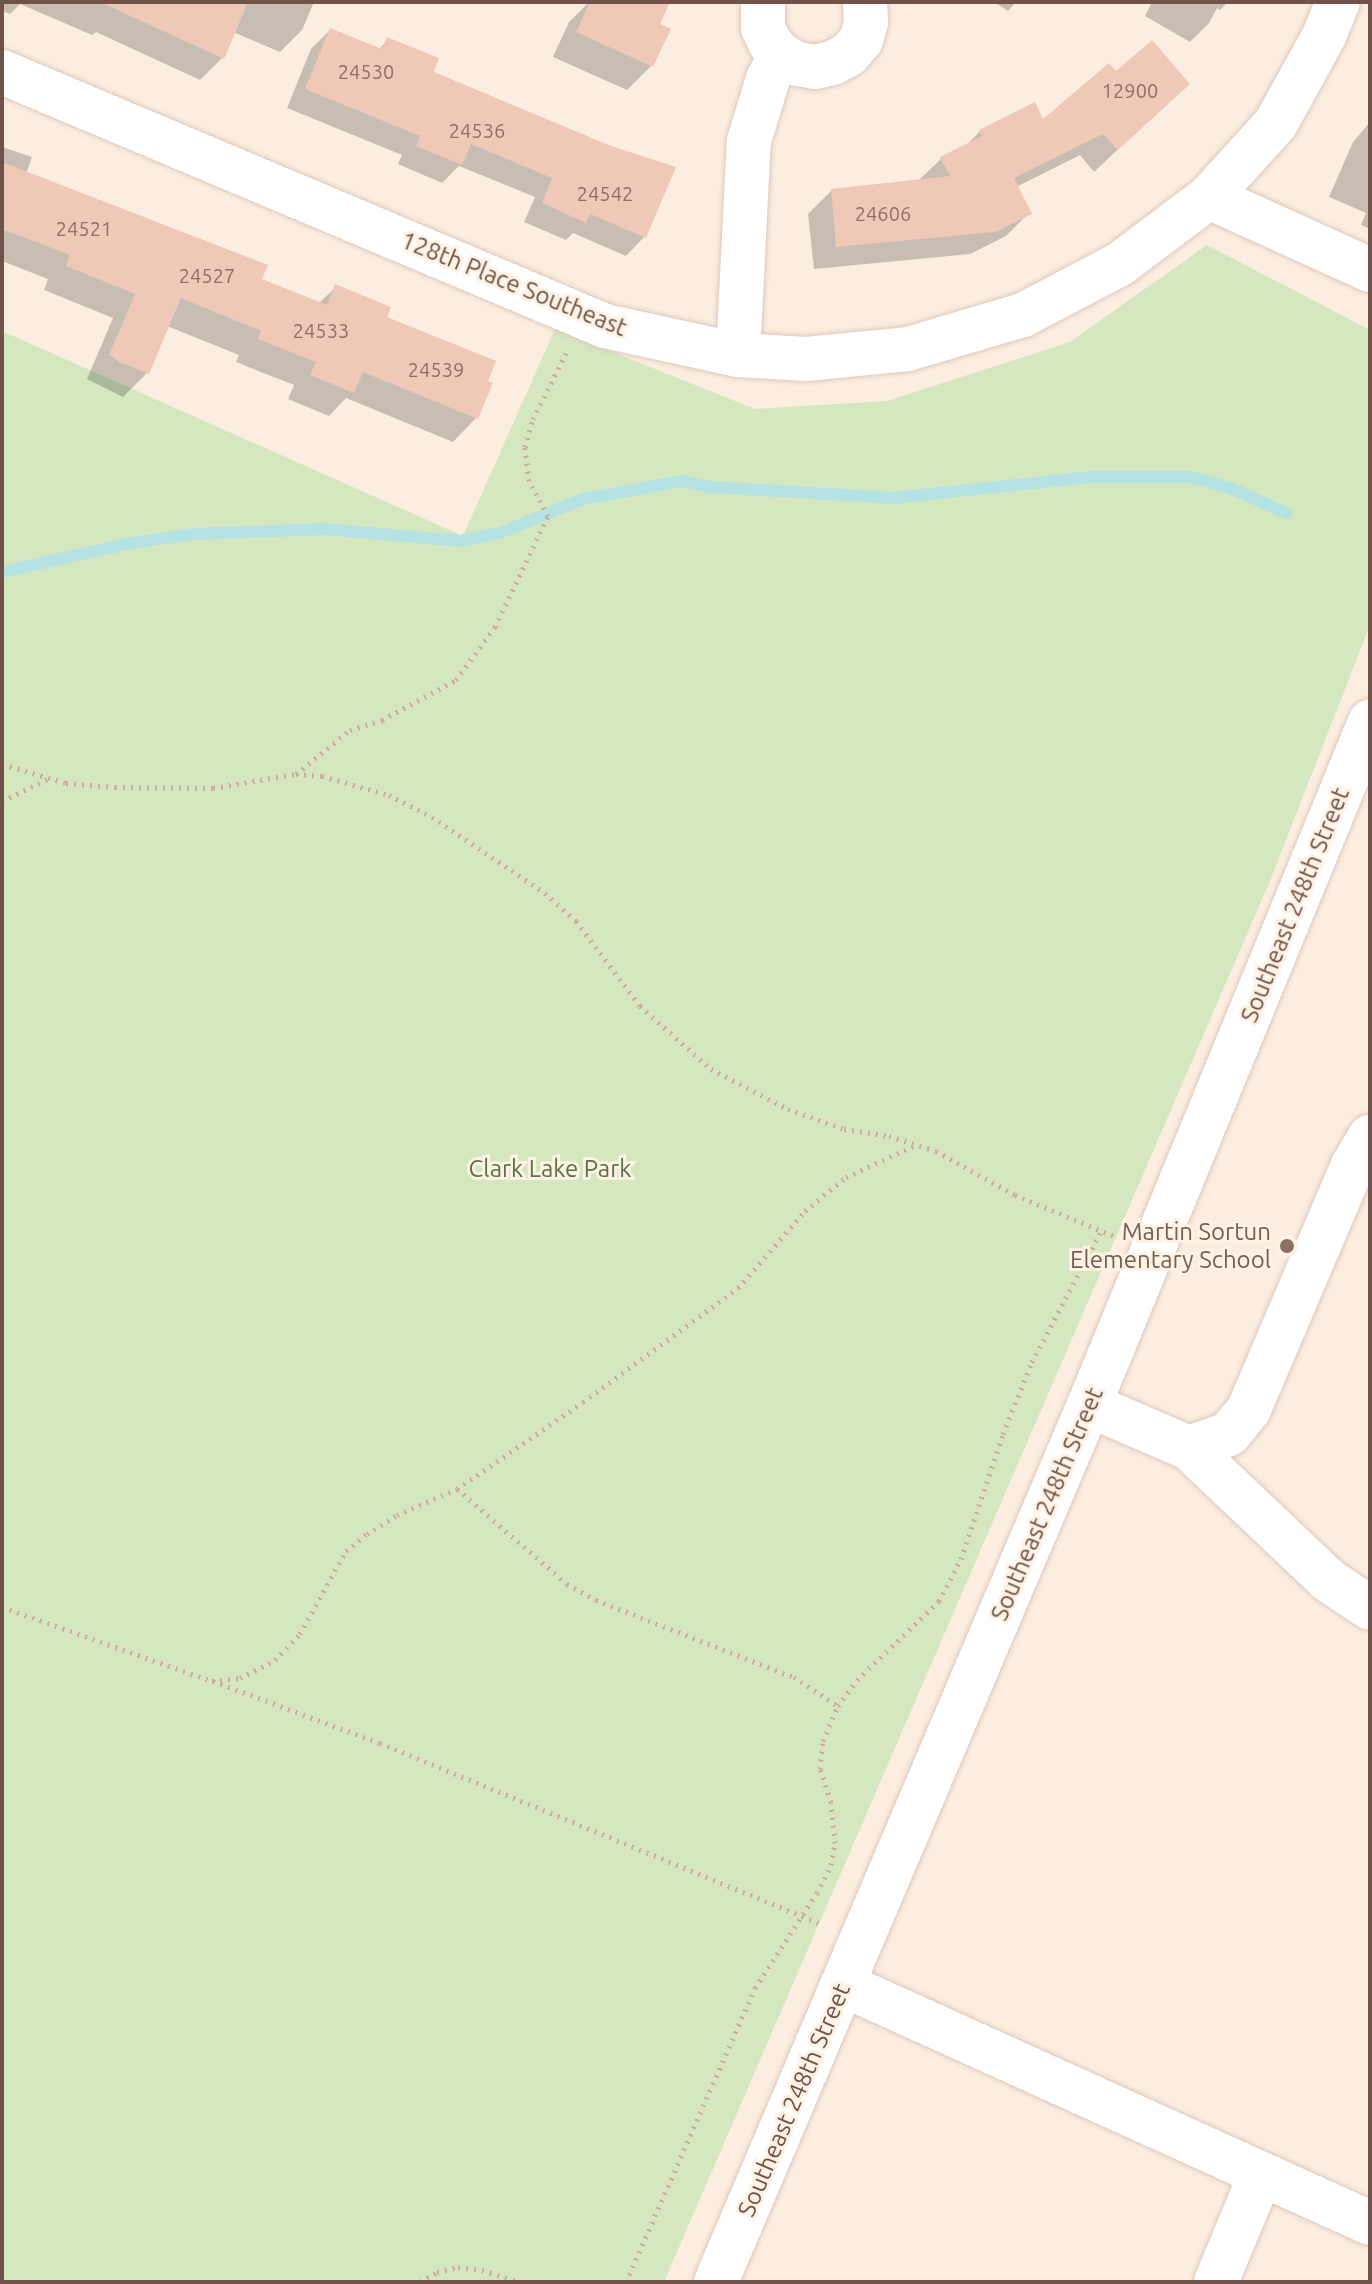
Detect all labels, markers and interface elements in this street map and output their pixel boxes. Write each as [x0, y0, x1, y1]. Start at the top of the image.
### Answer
house number: 24530 [338, 59, 394, 83]
house number: 12900 [1102, 78, 1158, 102]
house number: 24536 [449, 118, 505, 142]
house number: 24542 [577, 181, 633, 205]
house number: 24606 [855, 201, 911, 225]
house number: 24521 [56, 216, 112, 240]
street label: 128th Place Southeast [397, 226, 631, 342]
house number: 24527 [179, 263, 235, 287]
house number: 24533 [293, 318, 349, 342]
house number: 24539 [408, 357, 464, 381]
street label: Southeast 248th Street [1235, 783, 1355, 1027]
park label: Clark Lake Park [469, 1155, 631, 1183]
place label: Martin Sortun Elementary School [1070, 1218, 1271, 1274]
marker: Martin Sortun Elementary School [1278, 1237, 1296, 1255]
street label: Southeast 248th Street [985, 1383, 1109, 1625]
street label: Southeast 248th Street [732, 1979, 856, 2221]

